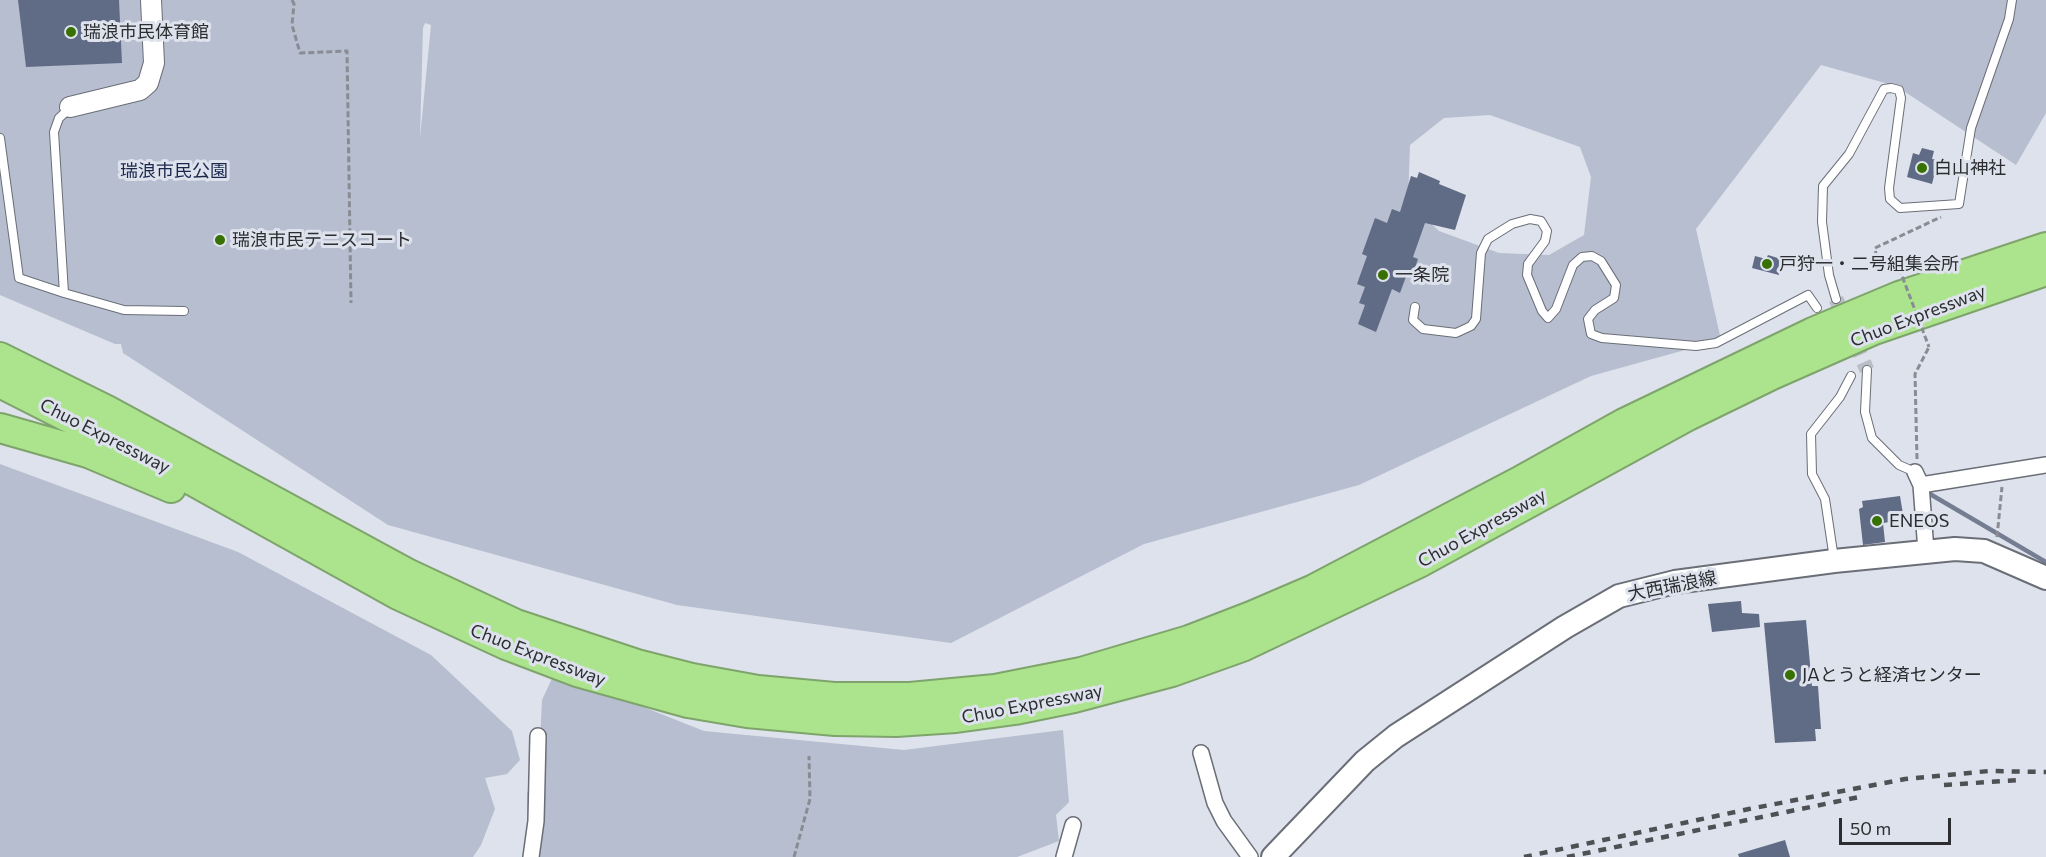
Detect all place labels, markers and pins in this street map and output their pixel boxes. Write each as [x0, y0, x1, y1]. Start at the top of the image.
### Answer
place label: 瑞浪市民体育館 [83, 21, 209, 43]
marker: 瑞浪市民体育館 [64, 25, 78, 39]
place label: 白山神社 [1934, 157, 2006, 179]
marker: 白山神社 [1915, 161, 1929, 175]
place label: 瑞浪市民テニスコート [232, 229, 412, 251]
marker: 瑞浪市民テニスコート [213, 233, 227, 247]
place label: 戸狩一・二号組集会所 [1779, 253, 1959, 275]
marker: 戸狩一・二号組集会所 [1760, 257, 1774, 271]
place label: 一条院 [1395, 264, 1449, 286]
marker: 一条院 [1376, 268, 1390, 282]
place label: ENEOS [1889, 510, 1949, 532]
marker: ENEOS [1870, 514, 1884, 528]
place label: JAとうと経済センター [1802, 664, 1982, 686]
marker: JAとうと経済センター [1783, 668, 1797, 682]

